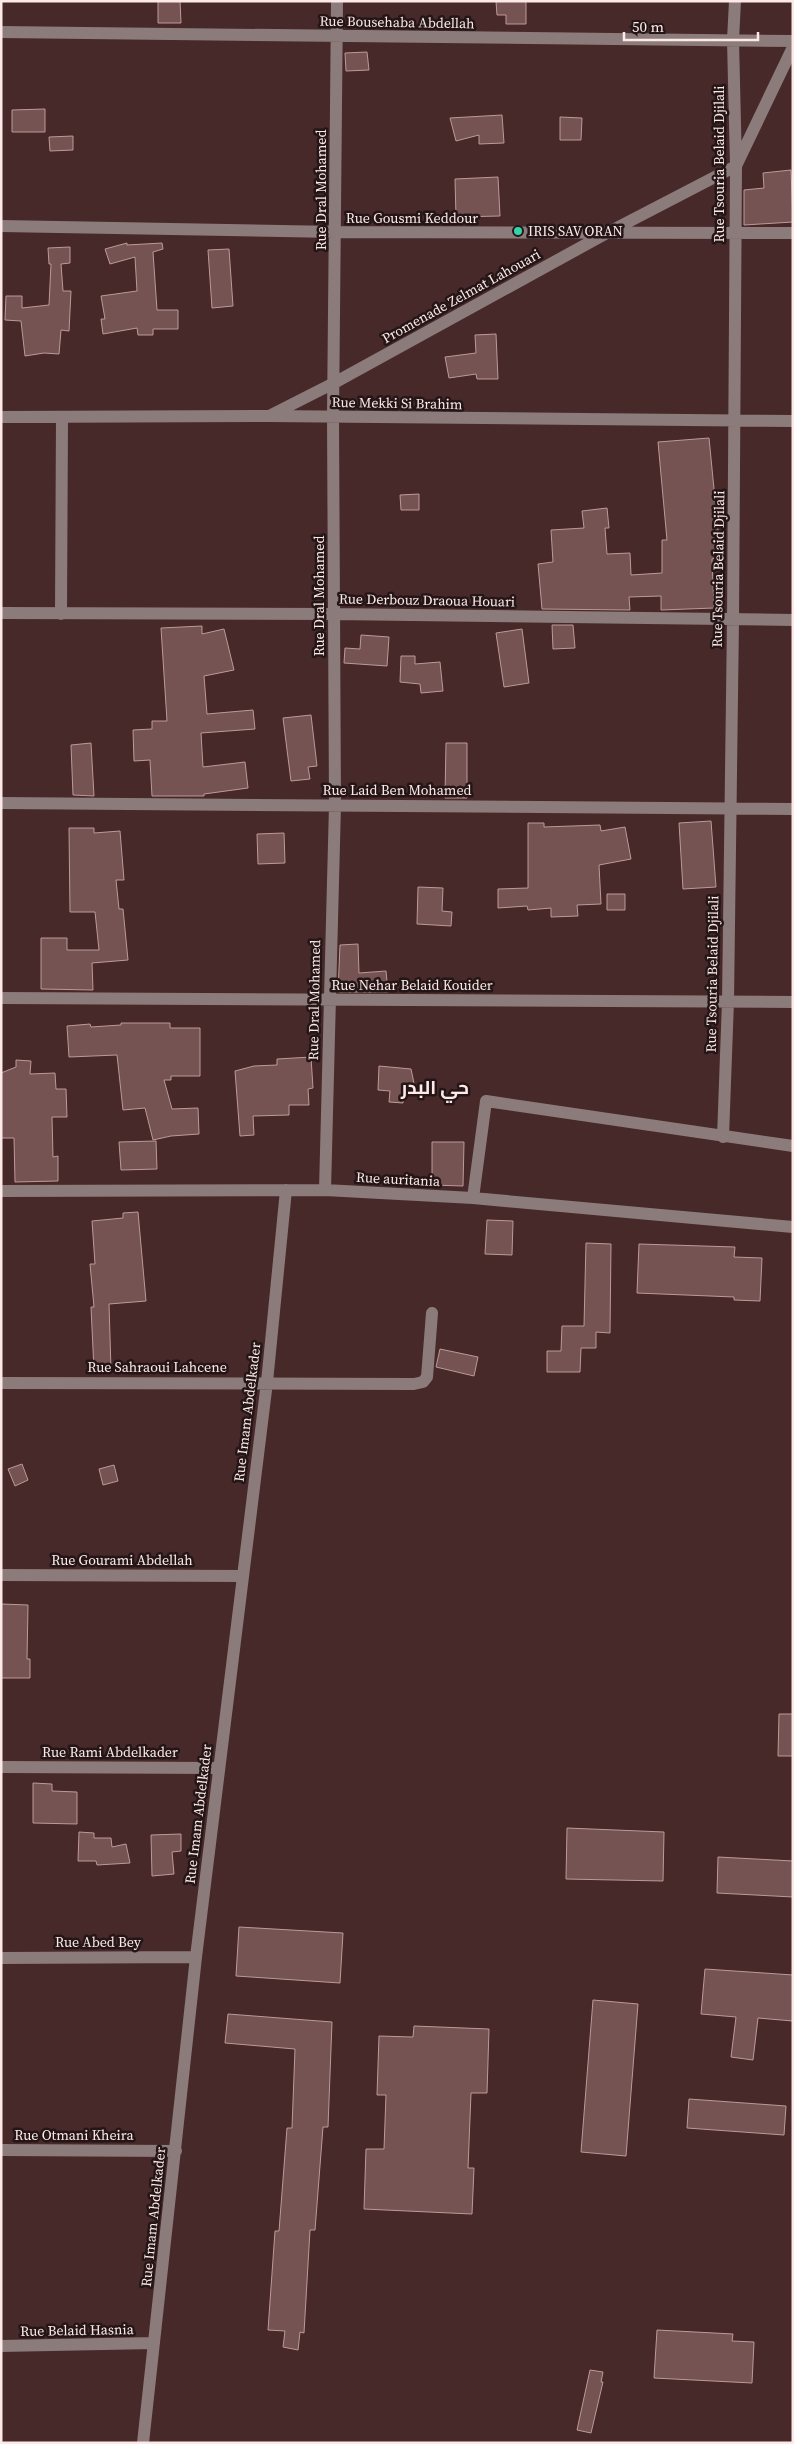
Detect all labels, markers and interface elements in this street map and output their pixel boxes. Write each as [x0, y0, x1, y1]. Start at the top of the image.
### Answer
scale bar [624, 10, 758, 42]
street label: Rue Bousehaba Abdellah [319, 11, 475, 33]
text: 50 m [632, 16, 664, 37]
street label: Rue Tsouria Belaid Djilali [709, 86, 729, 242]
street label: Rue Dral Mohamed [311, 130, 331, 250]
street label: Rue Gousmi Keddour [346, 208, 478, 228]
place label: IRIS SAV ORAN [528, 221, 623, 241]
marker: IRIS SAV ORAN [512, 225, 524, 237]
street label: Promenade Zelmat Lahouari [378, 244, 544, 348]
street label: Rue Mekki Si Brahim [331, 392, 463, 414]
street label: Rue Tsouria Belaid Djilali [707, 490, 729, 648]
street label: Rue Dral Mohamed [309, 536, 329, 656]
street label: Rue Derbouz Draoua Houari [339, 588, 515, 612]
street label: Rue Laid Ben Mohamed [323, 780, 472, 800]
street label: Rue Tsouria Belaid Djilali [701, 895, 723, 1053]
street label: Rue Dral Mohamed [303, 939, 325, 1061]
street label: Rue Nehar Belaid Kouider [331, 975, 493, 995]
district label: حي البدر [400, 1074, 469, 1103]
street label: Rue auritania [355, 1167, 441, 1191]
street label: Rue Imam Abdelkader [229, 1341, 265, 1483]
street label: Rue Sahraoui Lahcene [87, 1357, 227, 1377]
street label: Rue Gourami Abdellah [51, 1550, 193, 1570]
street label: Rue Rami Abdelkader [42, 1742, 178, 1762]
street label: Rue Imam Abdelkader [180, 1743, 216, 1885]
street label: Rue Abed Bey [55, 1932, 142, 1952]
street label: Rue Otmani Kheira [14, 2125, 135, 2145]
street label: Rue Imam Abdelkader [136, 2146, 170, 2288]
street label: Rue Belaid Hasnia [20, 2319, 135, 2341]

